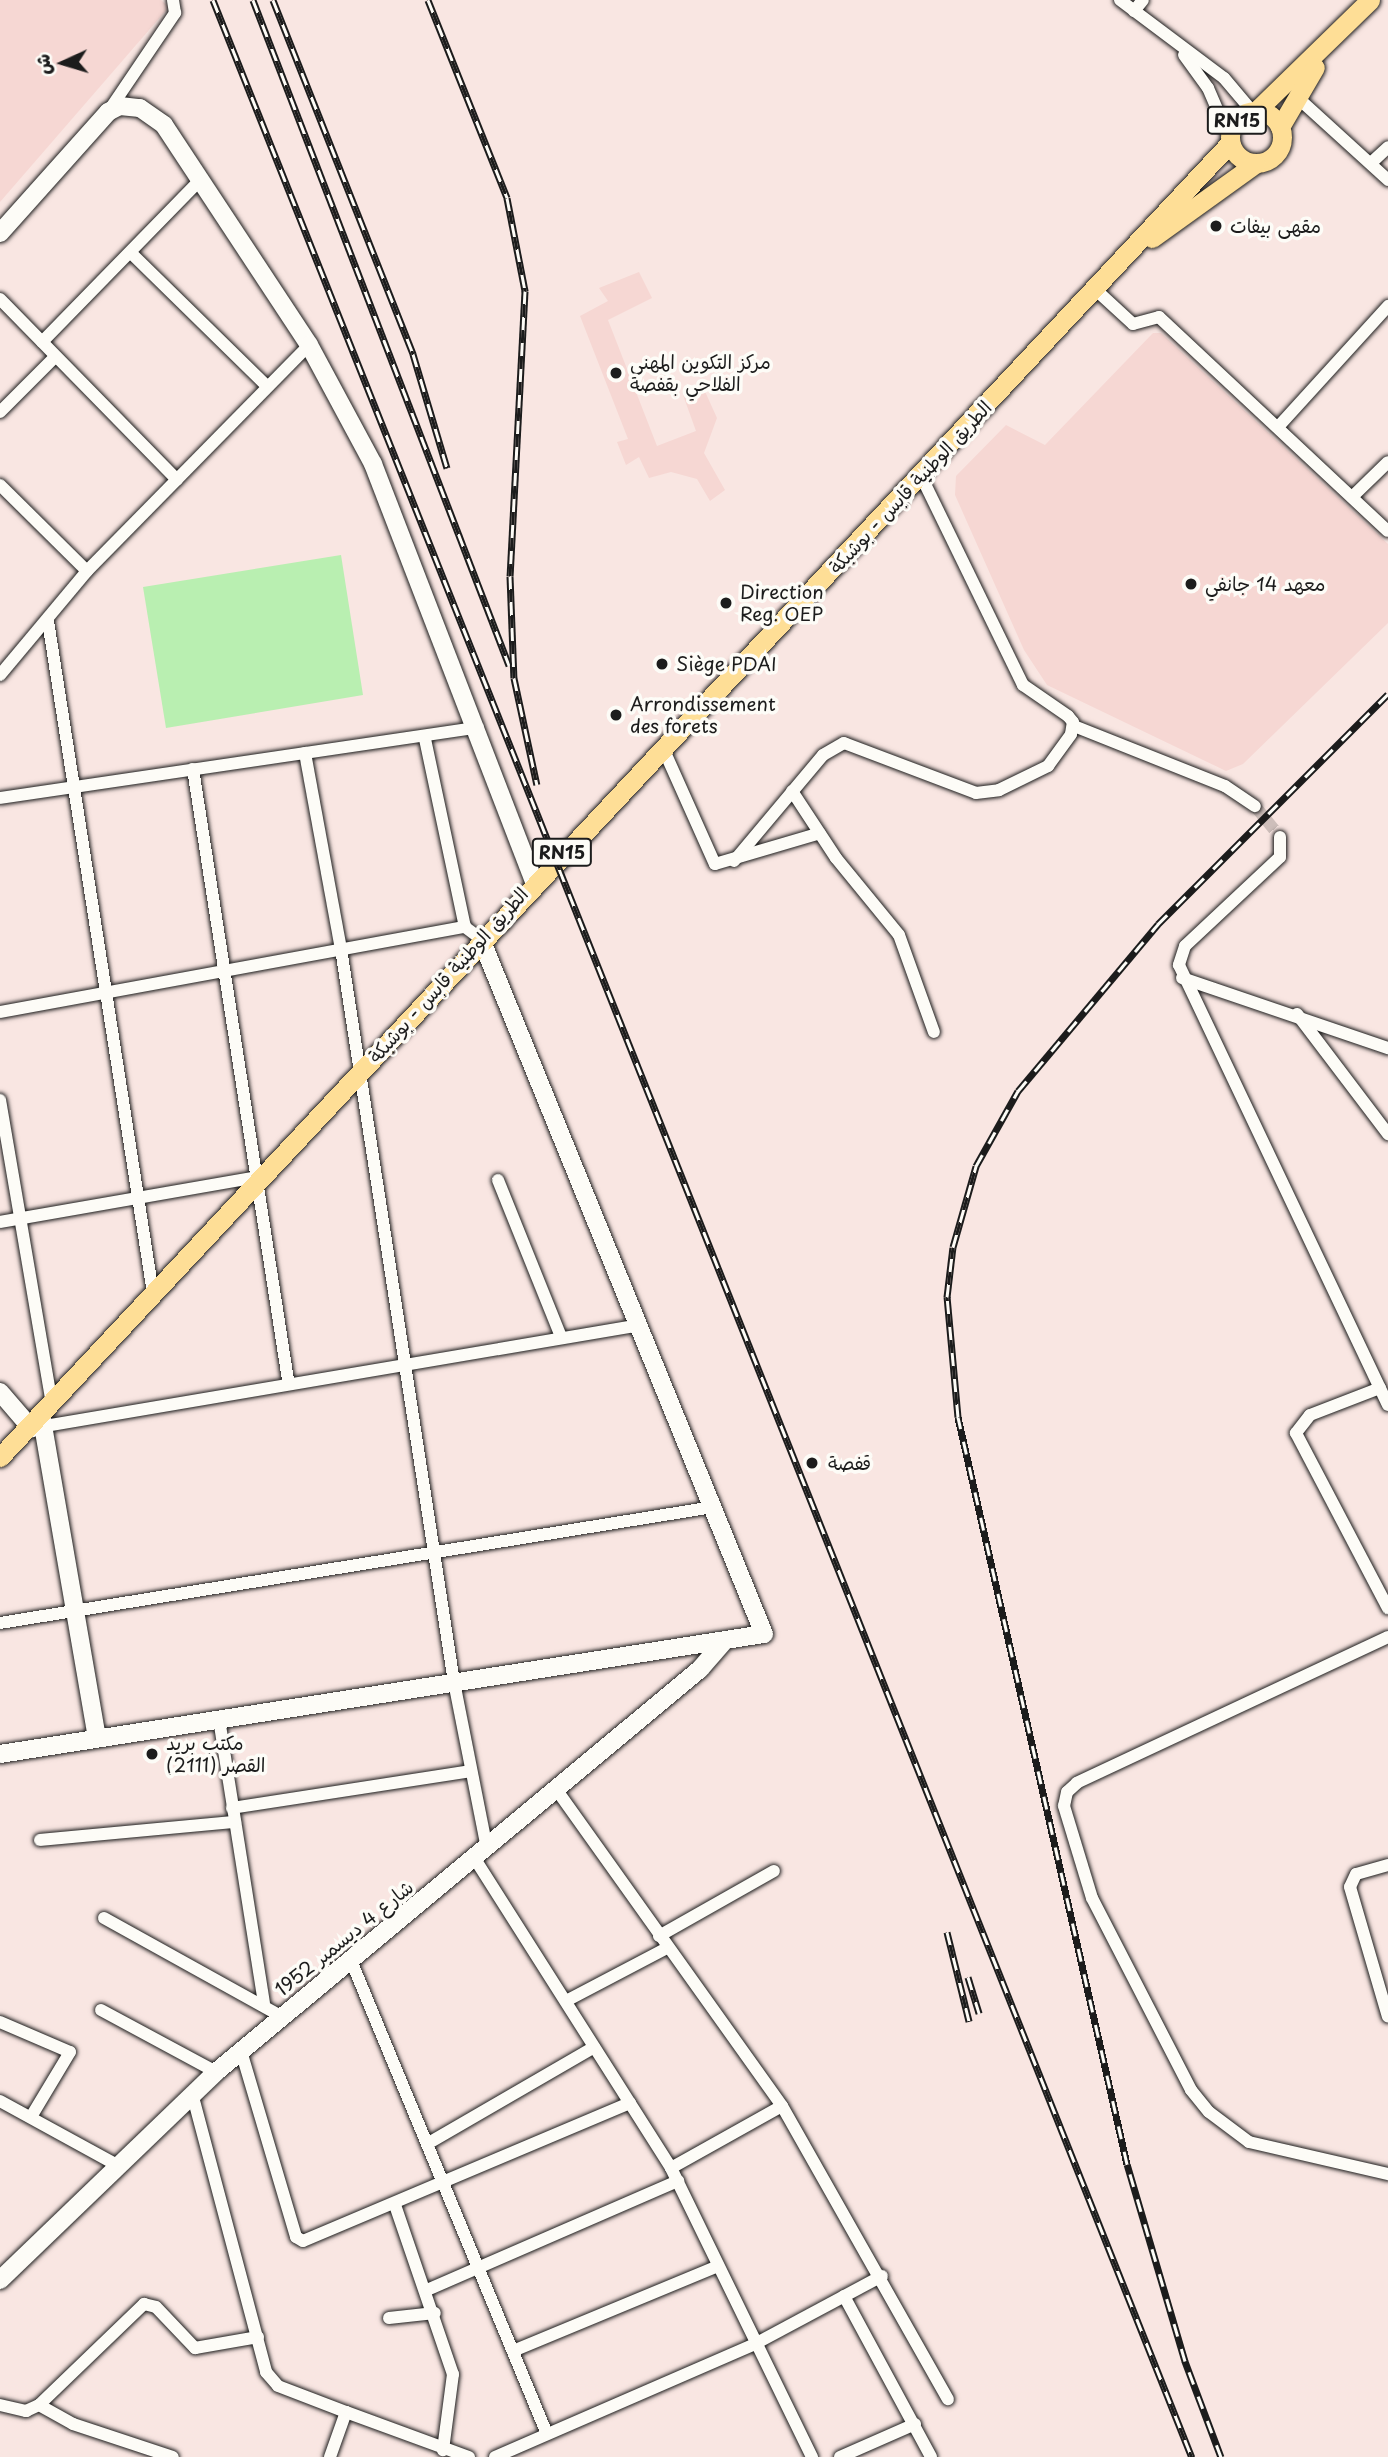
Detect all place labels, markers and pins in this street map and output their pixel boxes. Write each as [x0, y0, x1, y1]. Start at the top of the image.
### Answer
place label: مقهى بيفات [1230, 215, 1321, 237]
marker: مقهى بيفات [1208, 218, 1224, 234]
place label: مركز التكوين المهني الفلاحي بقفصة [630, 351, 771, 395]
marker: مركز التكوين المهني الفلاحي بقفصة [608, 365, 624, 381]
place label: معهد 14 جانفي [1205, 573, 1325, 595]
marker: معهد 14 جانفي [1183, 576, 1199, 592]
place label: Direction Reg. OEP [740, 581, 824, 625]
marker: Direction Reg. OEP [718, 595, 734, 611]
place label: Siège PDAI [676, 653, 777, 675]
marker: Siège PDAI [654, 656, 670, 672]
place label: Arrondissement des forets [630, 693, 776, 737]
marker: Arrondissement des forets [608, 707, 624, 723]
place label: قفصة [828, 1452, 871, 1474]
marker: قفصة [802, 1453, 822, 1473]
place label: مكتب بريد القصر (2111) [166, 1732, 265, 1776]
marker: مكتب بريد القصر (2111) [144, 1746, 160, 1762]

